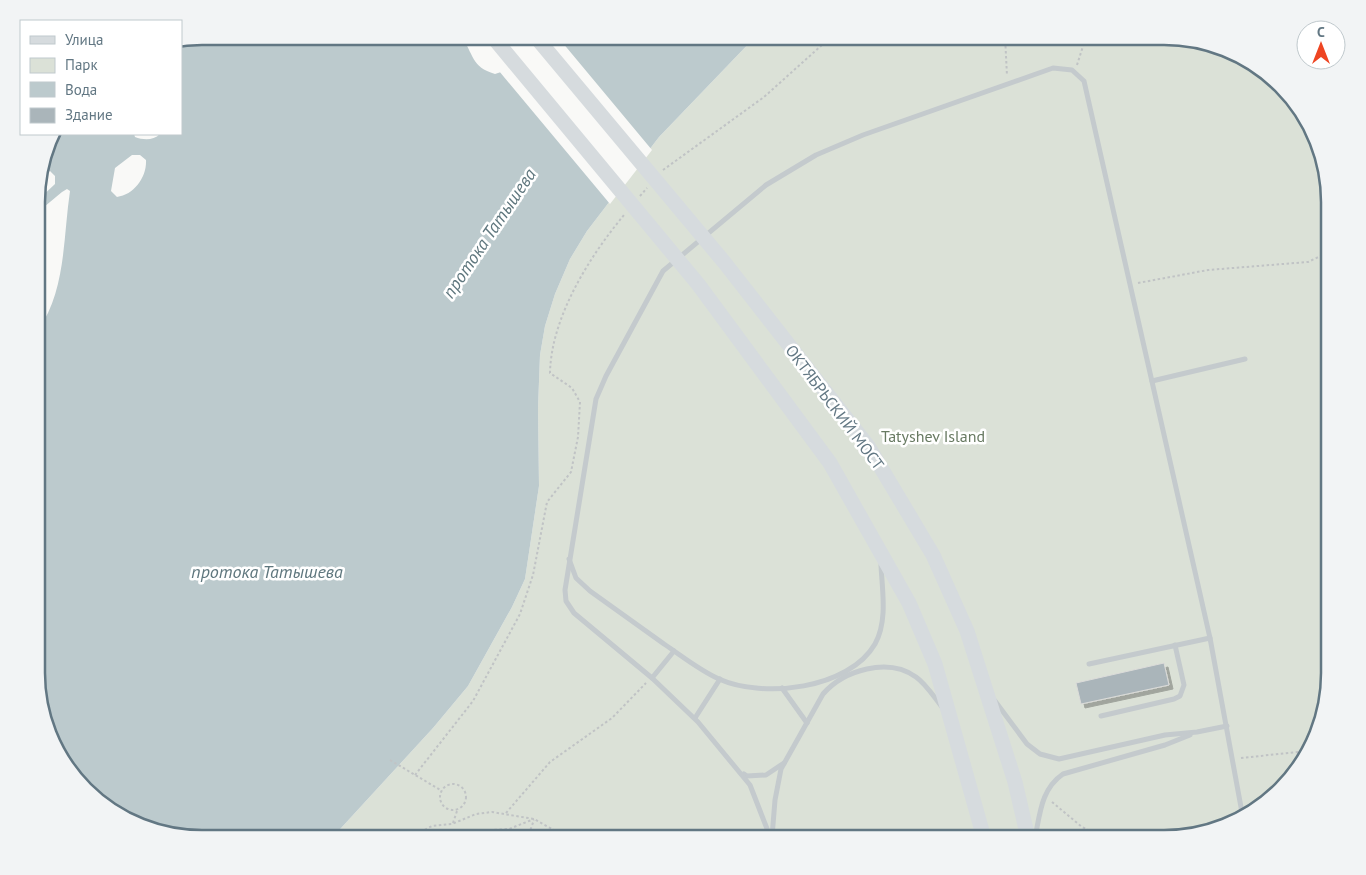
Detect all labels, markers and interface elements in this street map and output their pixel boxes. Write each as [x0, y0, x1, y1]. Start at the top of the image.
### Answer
legend [20, 20, 182, 135]
north arrow [1296, 20, 1346, 70]
text: С [1317, 23, 1325, 41]
text: Улица [65, 30, 103, 49]
text: Парк [65, 55, 98, 74]
text: Вода [65, 80, 97, 99]
text: Здание [65, 105, 113, 124]
water label: протока Татышева [437, 164, 541, 302]
street label: ОКТЯБРЬСКИЙ МОСТ [781, 341, 889, 474]
park label: Tatyshev Island [881, 426, 985, 446]
water label: протока Татышева [191, 560, 343, 583]

